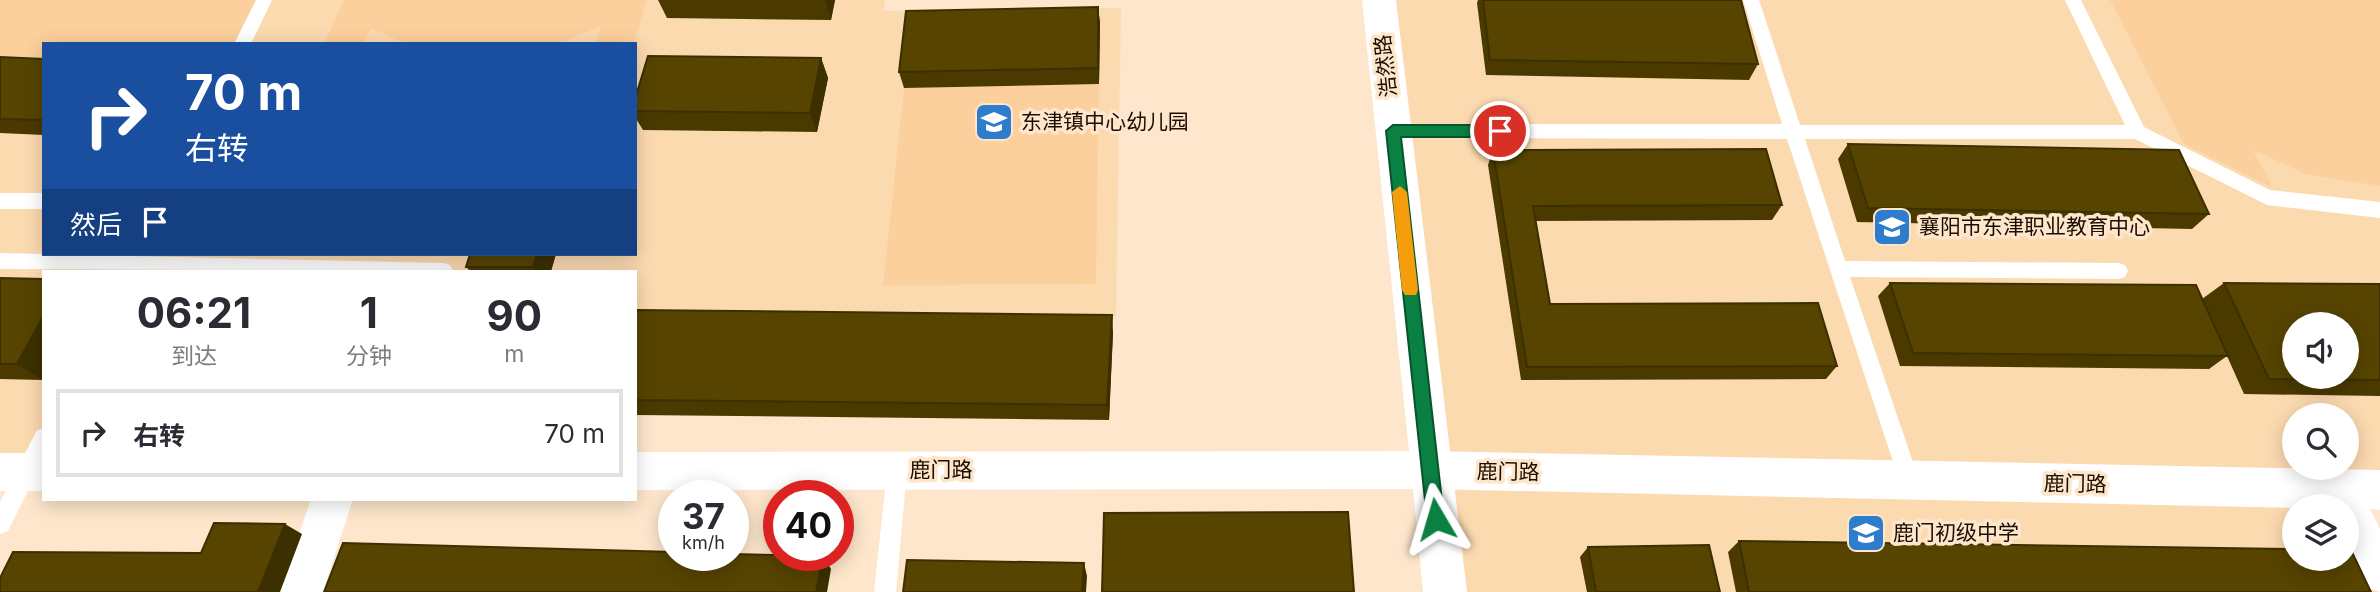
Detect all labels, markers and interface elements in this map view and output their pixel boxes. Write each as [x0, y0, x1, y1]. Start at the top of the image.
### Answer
street label: 浩然路 [1370, 33, 1401, 99]
text: 70 m [185, 63, 302, 122]
icon: right [70, 70, 161, 161]
school or university icon: 东津镇中心幼儿园 [973, 101, 1015, 143]
pin [1470, 101, 1530, 161]
place label: 东津镇中心幼儿园 [1021, 109, 1189, 134]
icon: arrive [1481, 112, 1519, 150]
text: 右转 [185, 129, 249, 168]
icon: arrive [136, 203, 174, 241]
school or university icon: 襄阳市东津职业教育中心 [1871, 206, 1913, 248]
text: 然后 [70, 209, 122, 240]
place label: 襄阳市东津职业教育中心 [1919, 214, 2150, 239]
text: 06:21 [137, 287, 251, 338]
text: 1 [360, 287, 378, 338]
text: 90 [487, 290, 542, 341]
map controls [2282, 312, 2359, 571]
button: sound [2282, 312, 2359, 389]
text: m [504, 340, 524, 368]
text: 到达 [171, 342, 217, 370]
text: 分钟 [346, 342, 392, 370]
button: search [2282, 403, 2359, 480]
icon: right [74, 414, 112, 452]
text: 70 m [544, 418, 605, 449]
text: 右转 [133, 420, 185, 451]
street label: 鹿门路 [910, 457, 973, 482]
street label: 鹿门路 [1476, 458, 1540, 485]
street label: 鹿门路 [2043, 470, 2107, 497]
speed limit sign: 40 [763, 480, 854, 571]
position arrow [1399, 482, 1473, 556]
button: layers [2282, 494, 2359, 571]
text: 37 [682, 495, 725, 537]
school or university icon: 鹿门初级中学 [1845, 512, 1887, 554]
place label: 鹿门初级中学 [1893, 520, 2019, 545]
text: km/h [682, 532, 725, 553]

